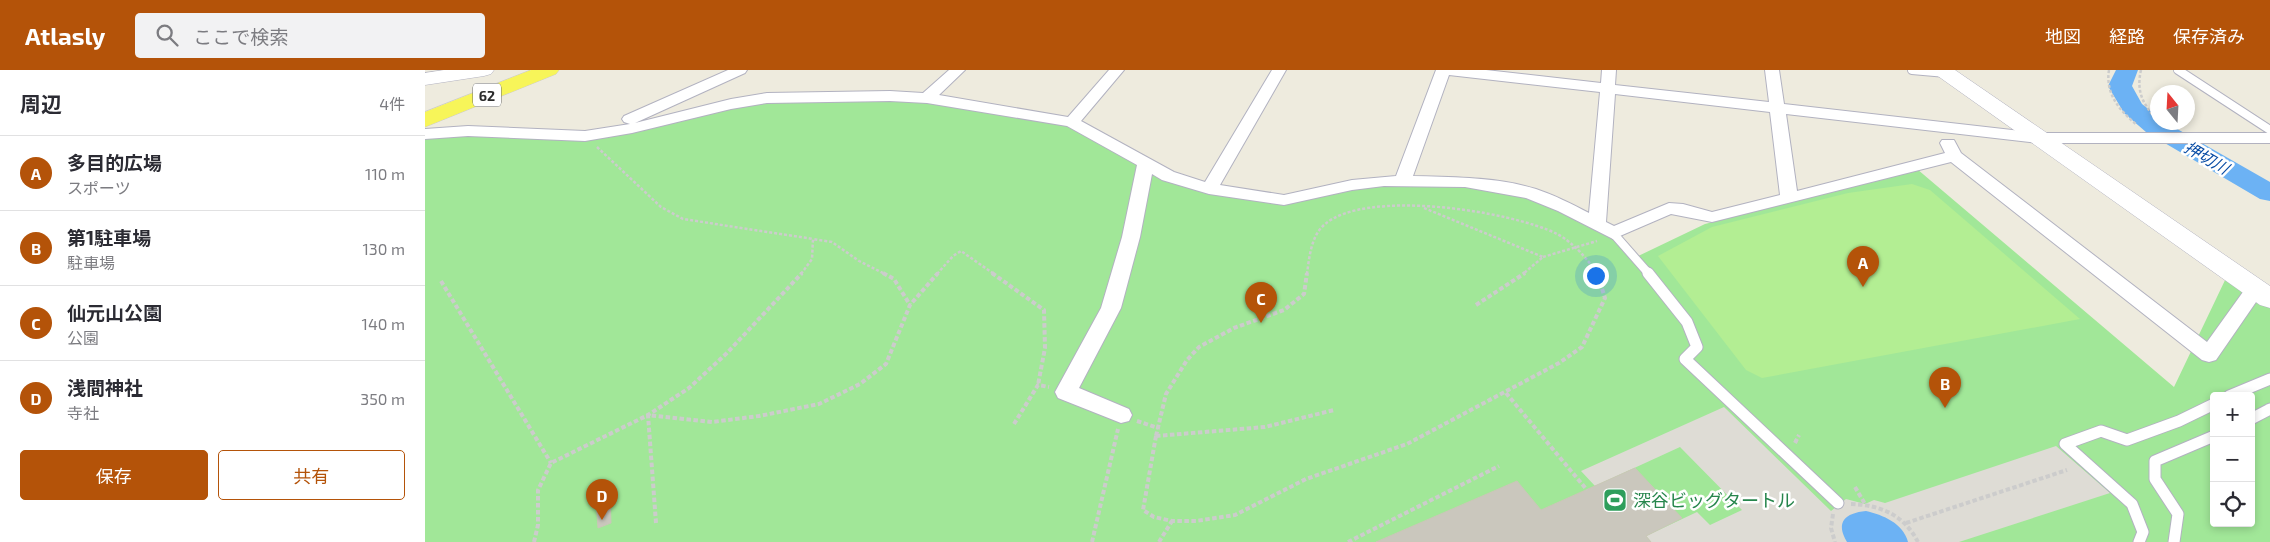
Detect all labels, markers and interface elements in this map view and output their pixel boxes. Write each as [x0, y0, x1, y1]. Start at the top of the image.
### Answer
search box [135, 13, 485, 58]
text: Atlasly [25, 21, 105, 50]
icon: search [153, 21, 181, 49]
text: ここで検索 [193, 25, 288, 48]
text: 地図 [2045, 25, 2081, 47]
text: 経路 [2109, 25, 2145, 47]
text: 保存済み [2173, 25, 2245, 47]
road number: 62 [473, 84, 501, 106]
north arrow [2150, 85, 2195, 130]
text: 周辺 [20, 91, 62, 116]
text: 4件 [379, 94, 405, 113]
water label: 押切川 [2181, 137, 2234, 178]
text: 多目的広場 [67, 151, 162, 174]
text: A [31, 164, 41, 183]
text: 110 m [365, 164, 405, 183]
text: スポーツ [67, 178, 131, 197]
text: 第1駐車場 [67, 226, 151, 249]
text: B [31, 239, 41, 258]
text: 130 m [363, 239, 405, 258]
pin: A [1847, 246, 1879, 287]
text: 駐車場 [67, 253, 115, 272]
your location [1583, 263, 1609, 289]
pin: C [1245, 282, 1277, 323]
text: 仙元山公園 [67, 301, 162, 324]
text: C [31, 314, 41, 333]
text: 140 m [362, 314, 405, 333]
text: 公園 [67, 328, 99, 347]
pin: B [1929, 367, 1961, 408]
text: 浅間神社 [67, 376, 143, 399]
text: D [31, 389, 41, 408]
text: 350 m [360, 389, 405, 408]
map controls [2210, 392, 2255, 527]
button: + [2210, 392, 2255, 437]
text: 寺社 [67, 403, 99, 422]
button: − [2210, 437, 2255, 482]
button: 保存 [20, 450, 208, 500]
button: 共有 [218, 450, 405, 500]
pin: D [586, 479, 618, 520]
button: locate [2210, 482, 2255, 527]
sports icon: 深谷ビッグタートル [1602, 487, 1628, 513]
place label: 深谷ビッグタートル [1633, 489, 1795, 511]

